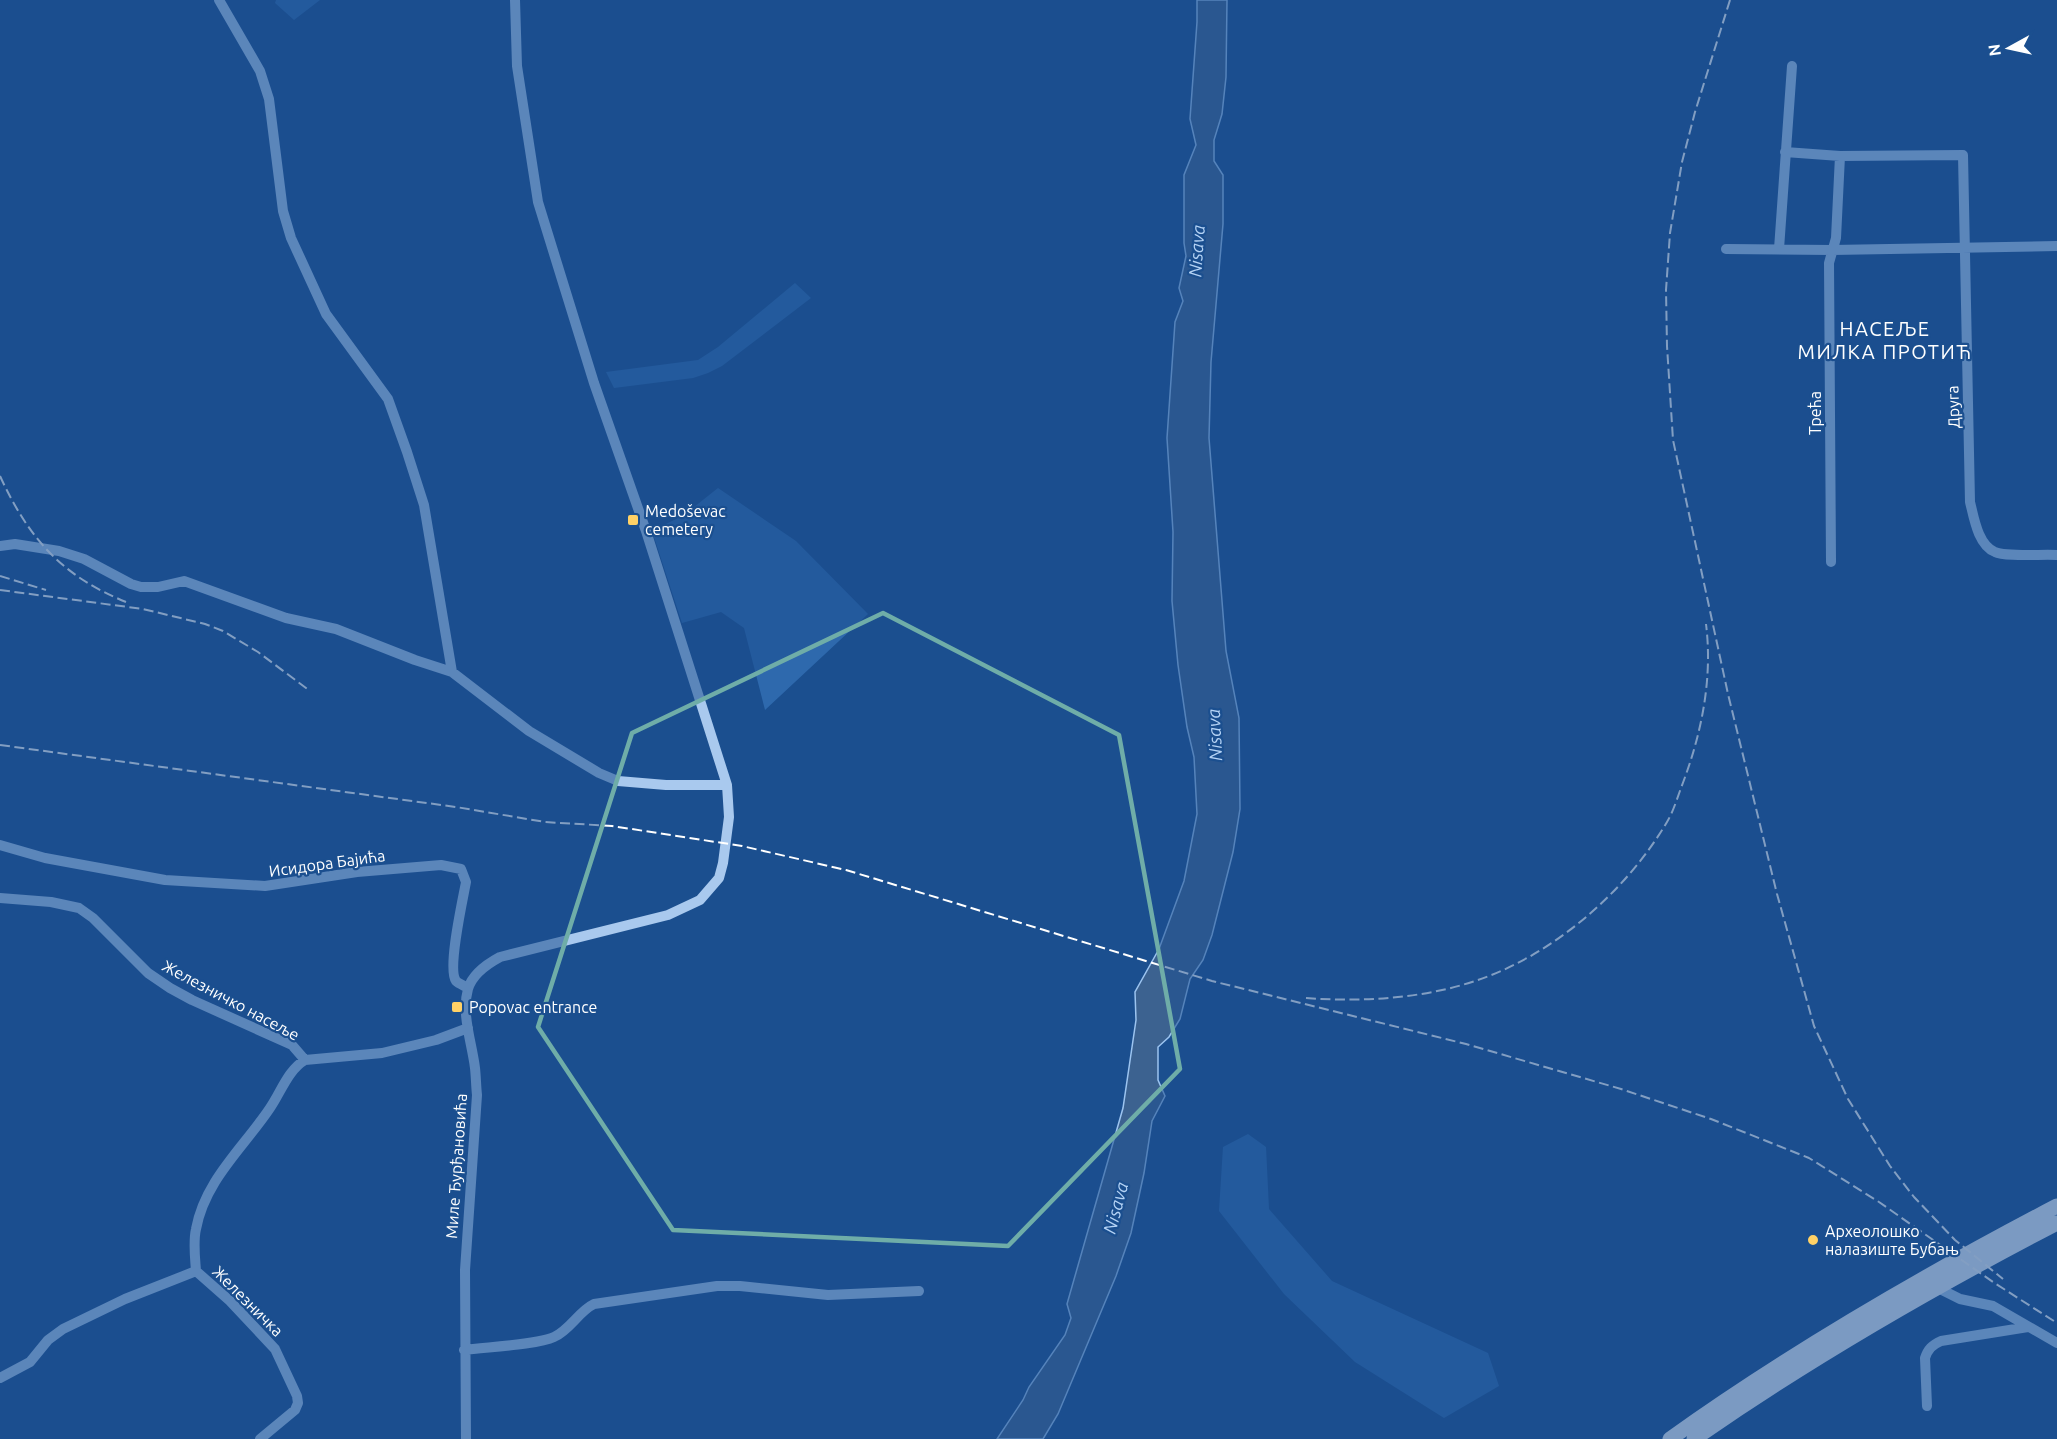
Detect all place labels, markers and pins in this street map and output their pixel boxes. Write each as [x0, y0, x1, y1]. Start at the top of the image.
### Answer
place label: Medoševac cemetery [645, 502, 726, 538]
marker: Medoševac cemetery [626, 513, 640, 527]
place label: Popovac entrance [469, 998, 597, 1016]
marker: Popovac entrance [450, 1000, 464, 1014]
place label: Археолошко налазиште Бубањ [1825, 1222, 1959, 1258]
marker: Археолошко налазиште Бубањ [1806, 1233, 1820, 1247]

